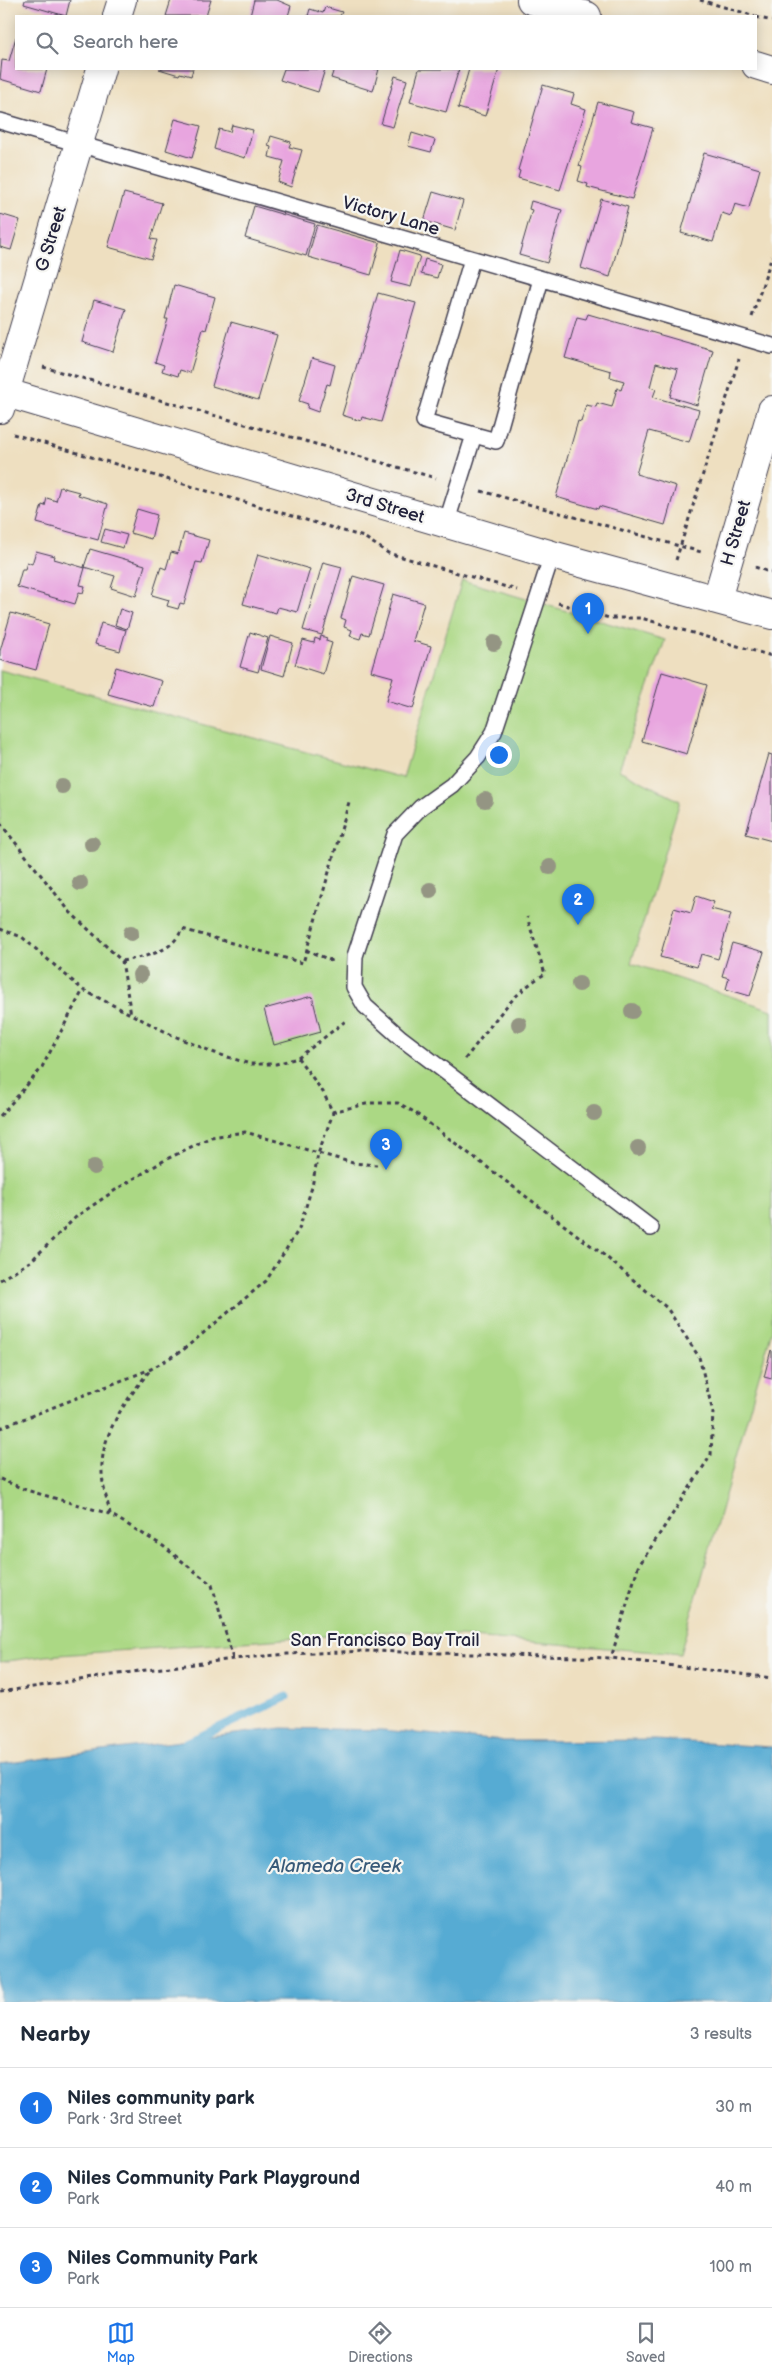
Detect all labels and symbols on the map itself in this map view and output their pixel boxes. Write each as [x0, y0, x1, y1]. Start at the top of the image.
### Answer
street label: Victory Lane [340, 192, 442, 240]
street label: G Street [31, 203, 71, 274]
street label: 3rd Street [343, 484, 427, 528]
street label: H Street [717, 497, 755, 568]
pin: 1 [572, 593, 604, 634]
your location [486, 742, 512, 768]
pin: 2 [562, 884, 594, 925]
pin: 3 [370, 1129, 402, 1170]
street label: San Francisco Bay Trail [291, 1630, 479, 1651]
water label: Alameda Creek [268, 1855, 402, 1878]

